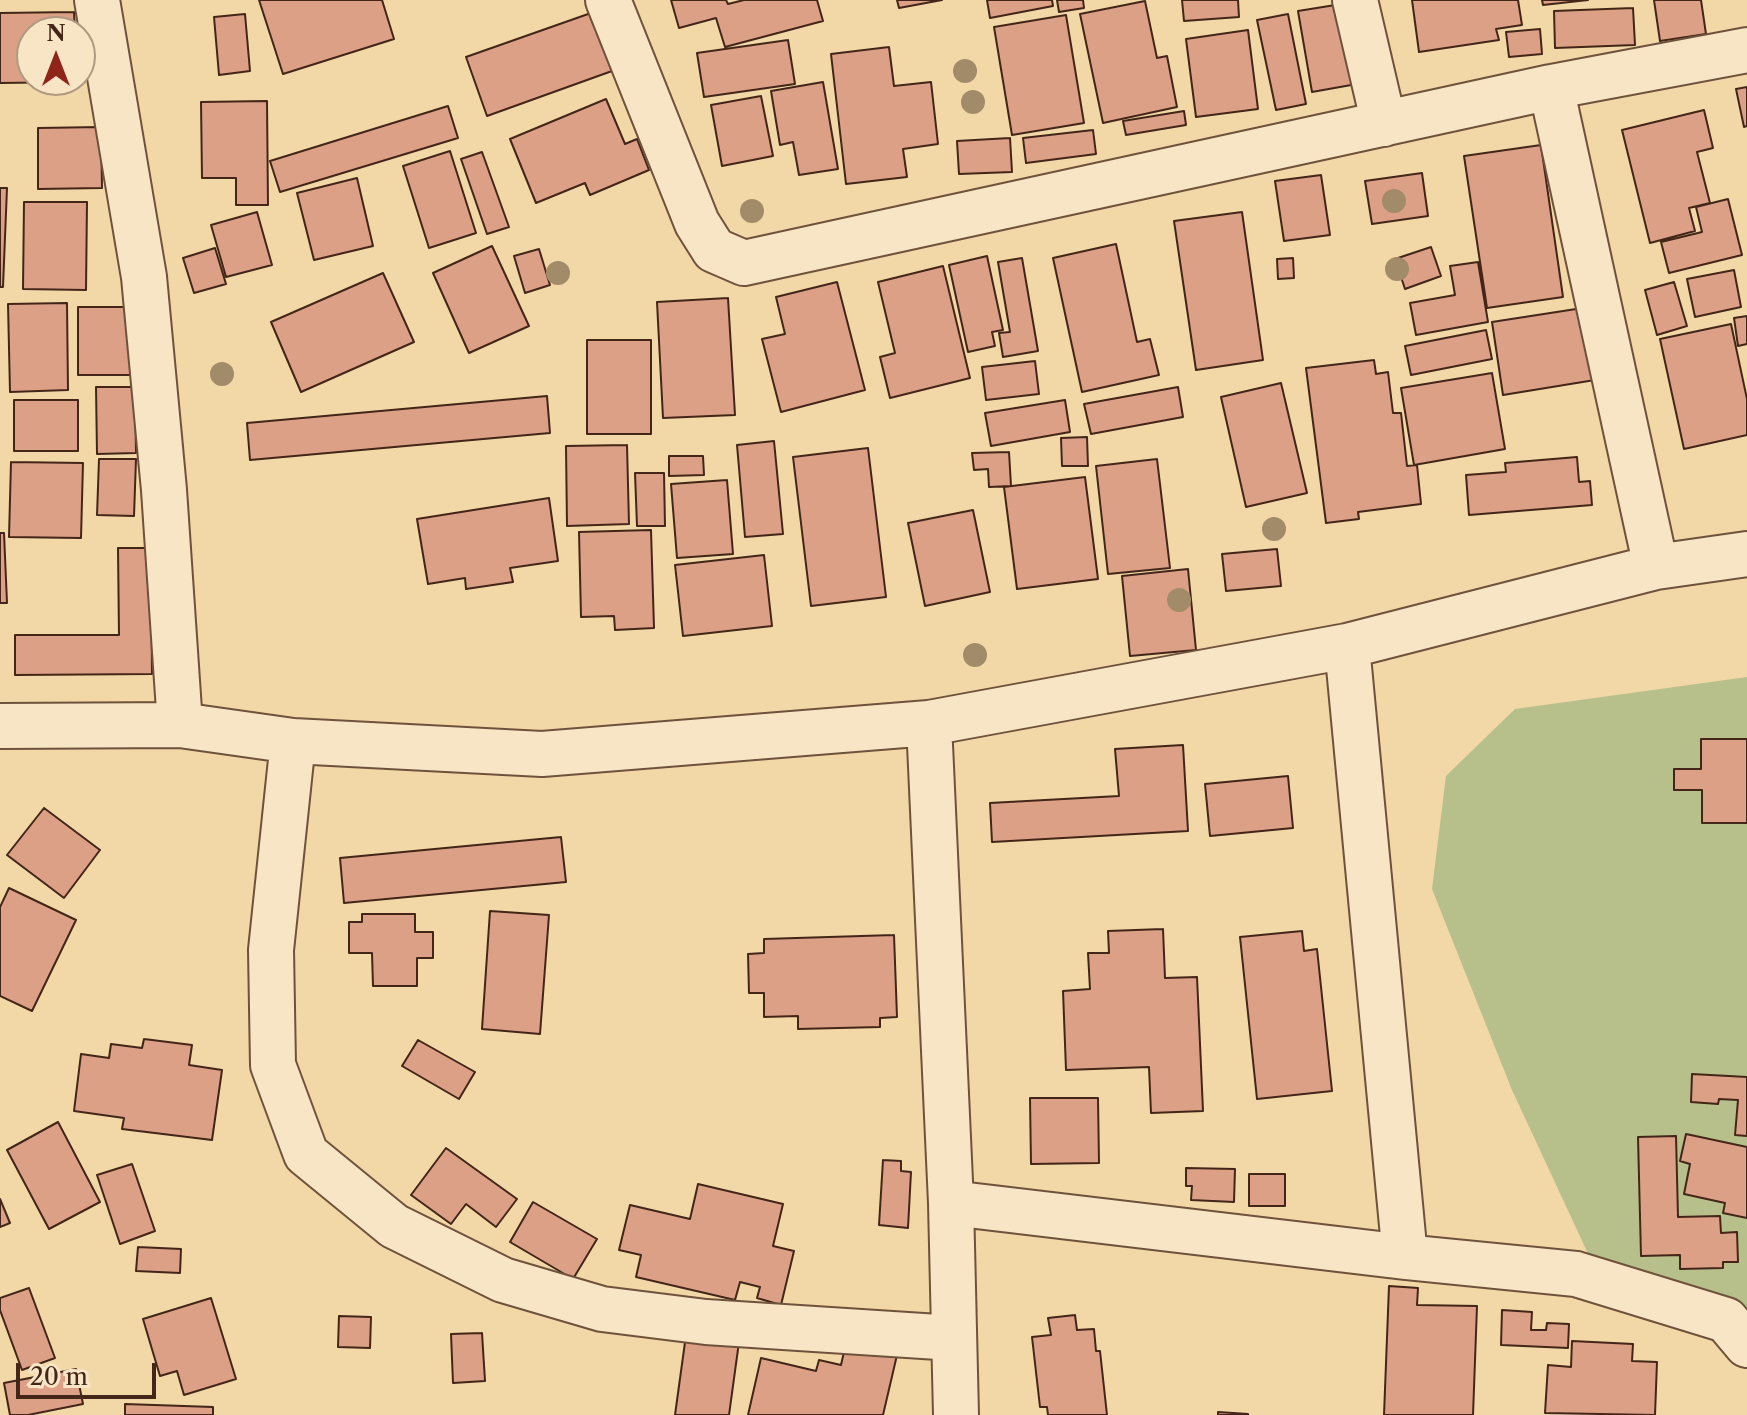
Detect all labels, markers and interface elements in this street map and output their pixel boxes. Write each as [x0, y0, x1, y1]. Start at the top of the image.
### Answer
north arrow [16, 16, 96, 96]
text: N [46, 20, 66, 47]
scale bar [20, 1347, 160, 1397]
text: 20 m [30, 1362, 88, 1391]

